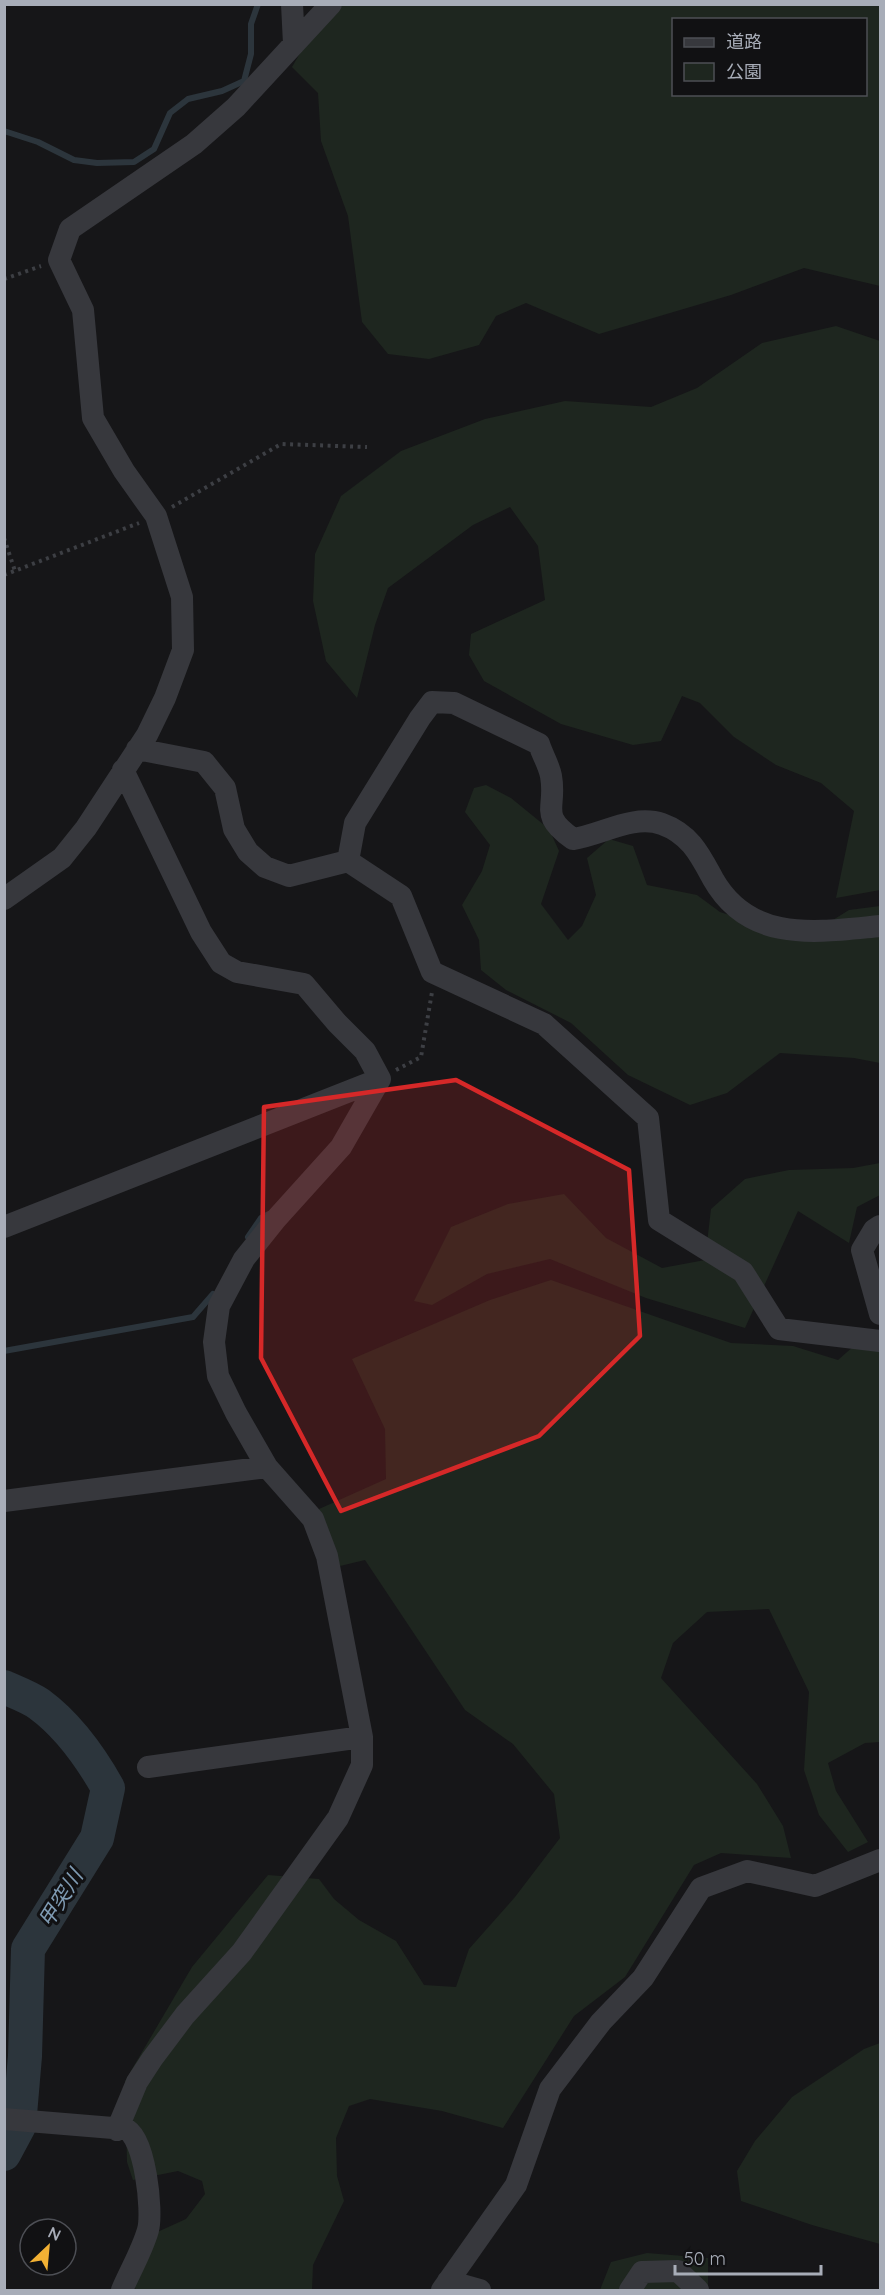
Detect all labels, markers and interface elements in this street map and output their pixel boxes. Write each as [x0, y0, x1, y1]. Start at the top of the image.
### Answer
legend [672, 18, 867, 96]
text: 道路 [726, 30, 762, 53]
text: 公園 [726, 60, 762, 83]
water label: 甲突川 [32, 1863, 89, 1932]
north arrow [18, 2217, 78, 2277]
text: N [45, 2222, 64, 2245]
scale bar [675, 2238, 820, 2276]
text: 50 m [684, 2247, 726, 2270]

